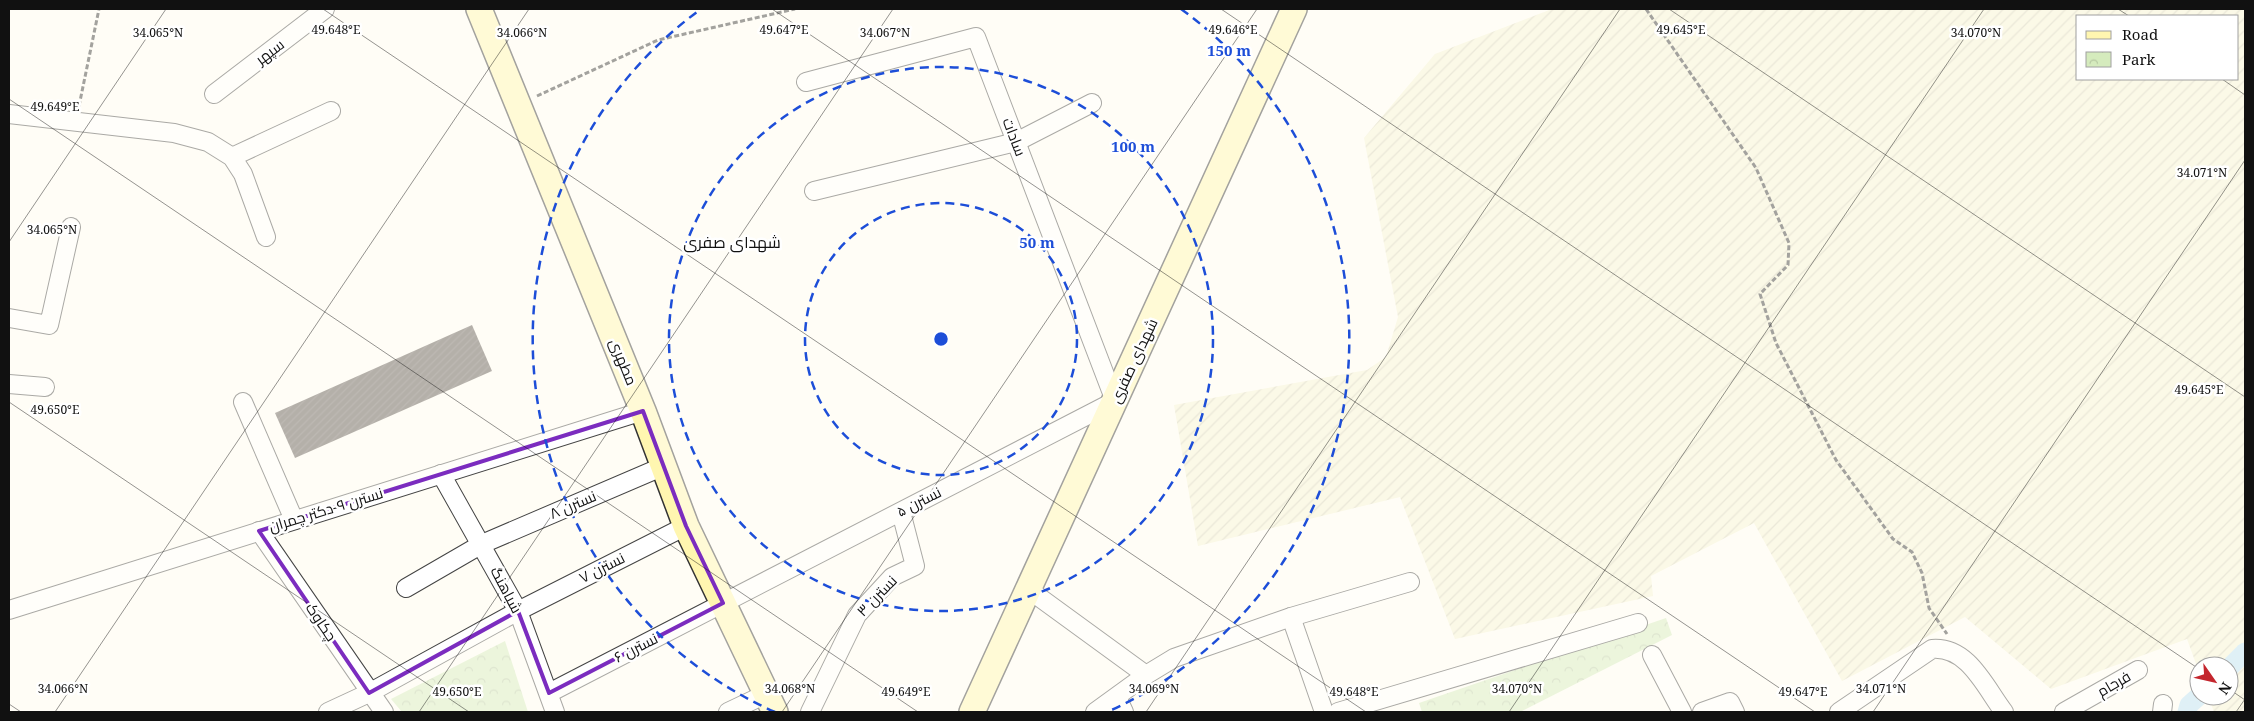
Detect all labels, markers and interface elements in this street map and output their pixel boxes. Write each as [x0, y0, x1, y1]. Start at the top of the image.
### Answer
legend [2076, 15, 2239, 80]
text: 49.648°E [312, 21, 360, 38]
text: 49.647°E [760, 21, 808, 38]
text: 49.646°E [1209, 21, 1257, 38]
text: 49.645°E [1657, 21, 1705, 38]
text: 34.065°N [133, 24, 183, 41]
text: 34.066°N [497, 24, 547, 41]
text: 34.067°N [860, 24, 910, 41]
text: 34.070°N [1951, 24, 2001, 41]
text: Road [2122, 24, 2158, 44]
street label: سپهر [250, 34, 288, 70]
text: 150 m [1207, 40, 1251, 60]
text: Park [2122, 49, 2156, 69]
text: 49.649°E [31, 98, 79, 115]
street label: سادات [998, 114, 1031, 159]
text: 100 m [1111, 136, 1155, 156]
text: 34.071°N [2177, 164, 2227, 181]
text: 34.065°N [27, 221, 77, 238]
district label: شهدای صفری [683, 231, 781, 253]
text: 50 m [1019, 232, 1055, 252]
street label: شهدای صفری [1105, 315, 1162, 407]
centre of rings [932, 330, 950, 348]
street label: مطهری [605, 335, 642, 388]
text: 49.645°E [2175, 381, 2223, 398]
text: 49.650°E [31, 401, 79, 418]
street label: نسترن ۵ [893, 481, 945, 522]
street label: نسترن ۹-دکتر چمران [266, 482, 386, 537]
street label: نسترن ۸ [546, 485, 600, 524]
street label: نسترن ۷ [575, 547, 628, 588]
street label: شباهنگ [486, 563, 527, 616]
street label: نسترن ۳ [852, 570, 902, 621]
street label: چکاوک [301, 598, 342, 645]
street label: نسترن ۶ [610, 628, 661, 668]
north arrow [2189, 656, 2239, 706]
street label: فرجام [2093, 666, 2134, 702]
text: N [2214, 679, 2236, 698]
text: 34.066°N [38, 680, 88, 697]
text: 34.068°N [765, 680, 815, 697]
text: 34.069°N [1129, 680, 1179, 697]
text: 34.070°N [1492, 680, 1542, 697]
text: 34.071°N [1856, 680, 1906, 697]
text: 49.650°E [433, 683, 481, 700]
text: 49.649°E [882, 683, 930, 700]
text: 49.648°E [1330, 683, 1378, 700]
text: 49.647°E [1779, 683, 1827, 700]

